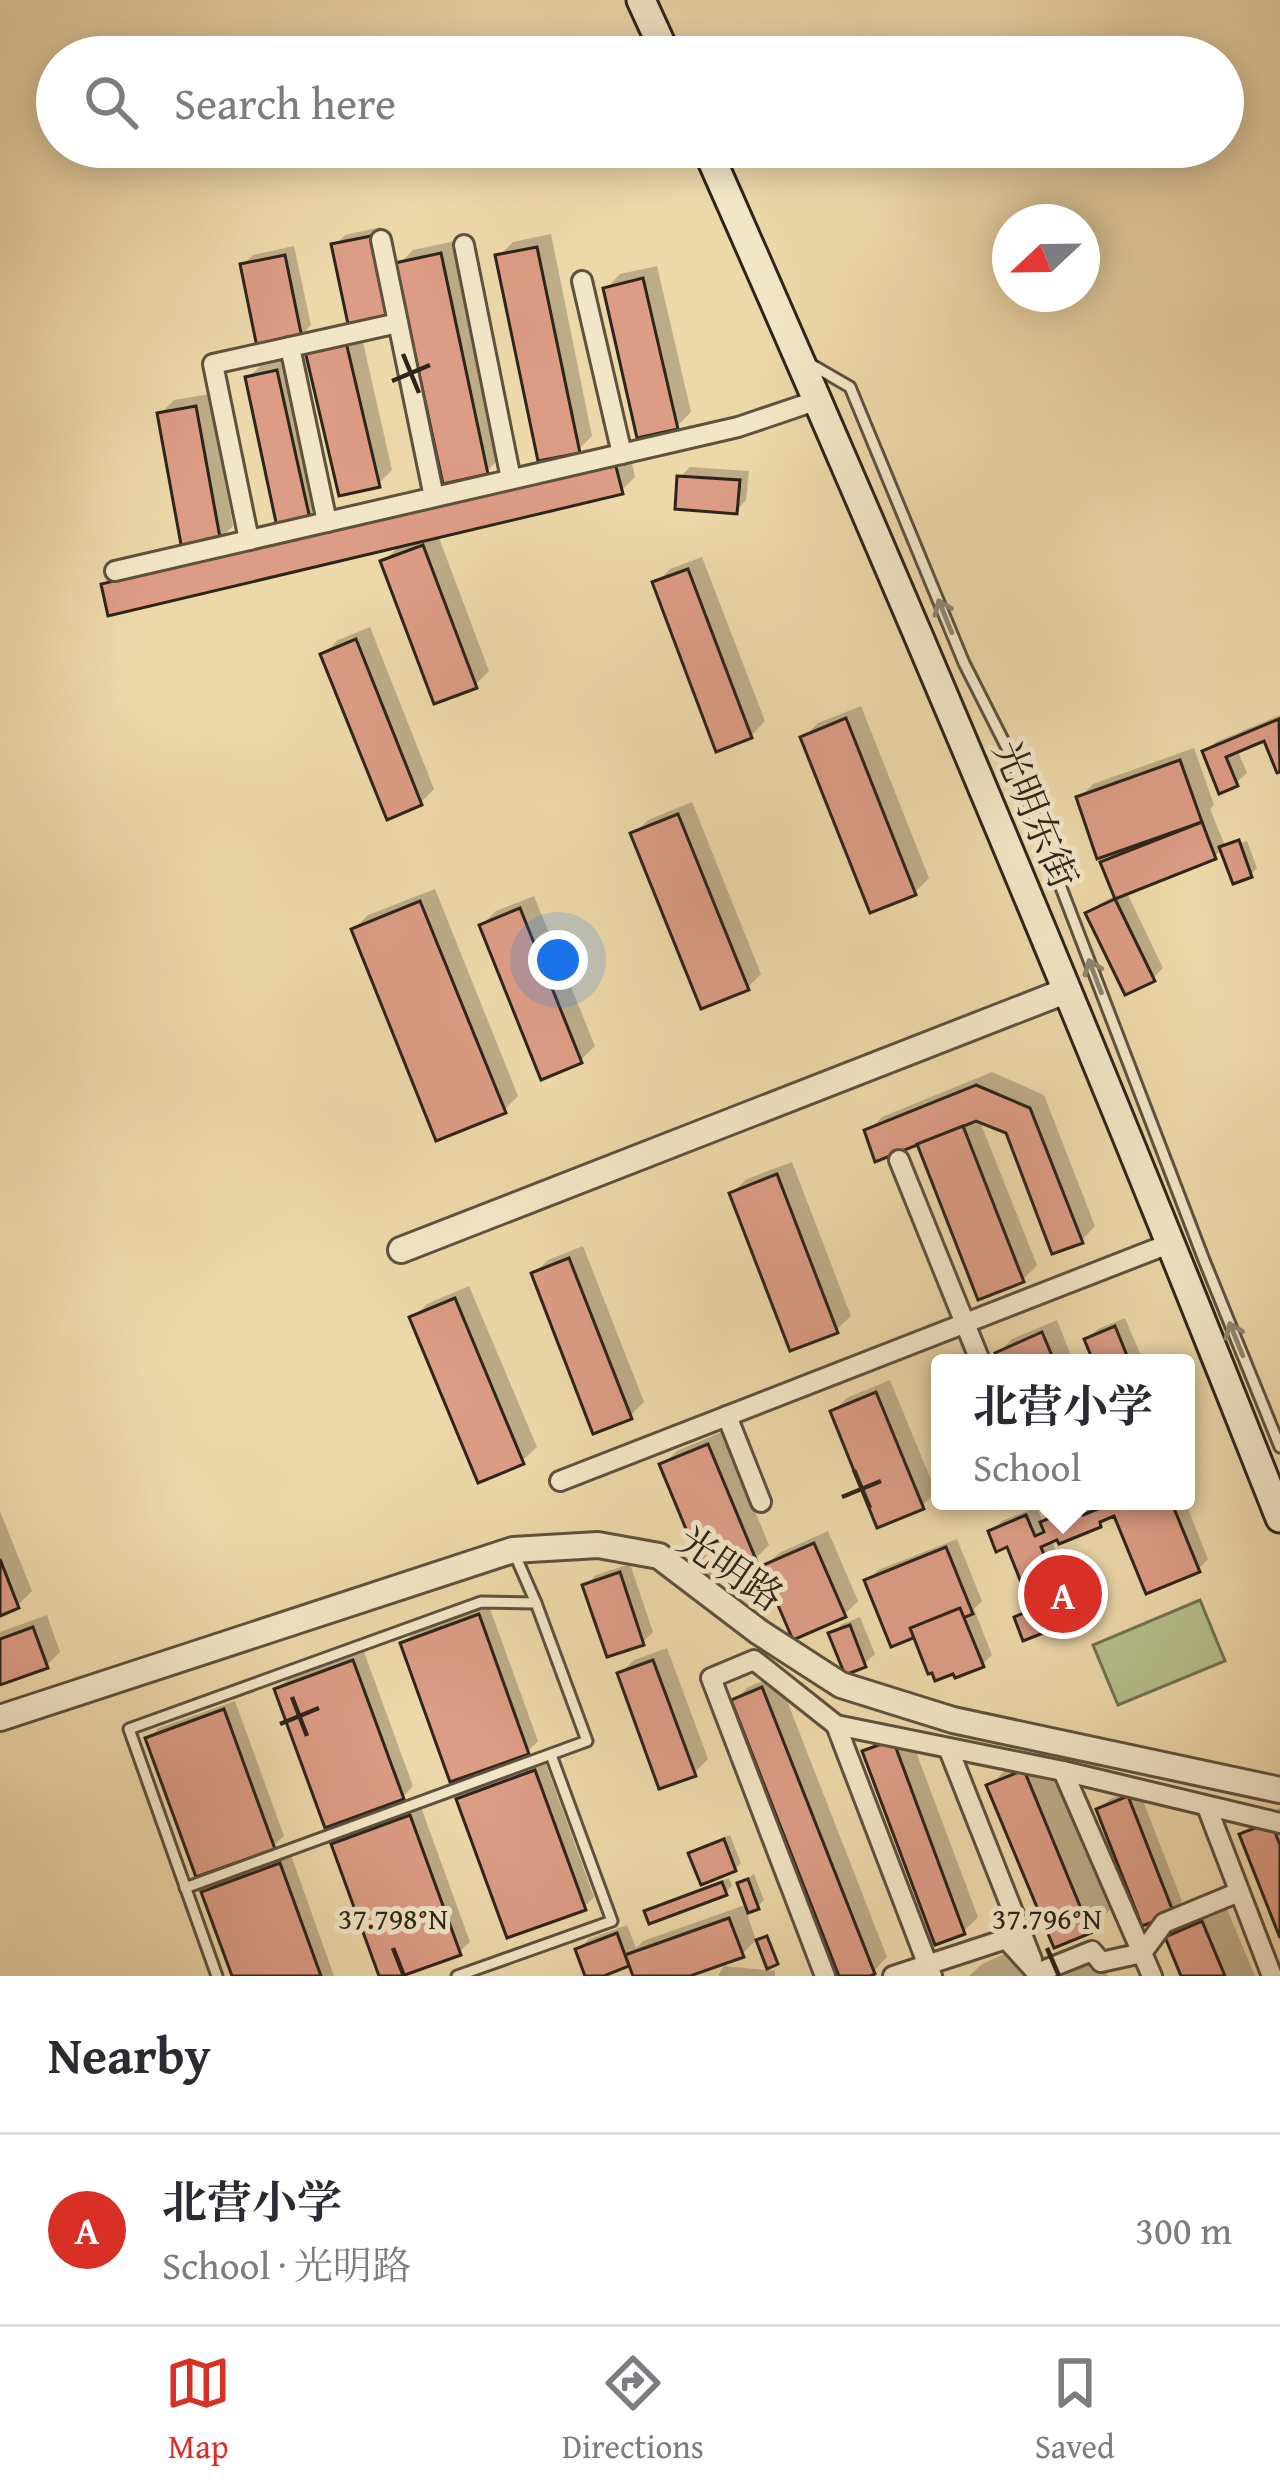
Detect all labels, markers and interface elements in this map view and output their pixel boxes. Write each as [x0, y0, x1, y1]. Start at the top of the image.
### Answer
search box [36, 36, 1244, 168]
icon: search [78, 69, 144, 135]
text: Search here [174, 70, 396, 135]
north arrow [992, 204, 1100, 312]
one-way arrow [933, 598, 954, 635]
street label: 光明东街 [980, 731, 1093, 897]
your location [528, 930, 588, 990]
one-way arrow [1082, 958, 1104, 995]
one-way arrow [1224, 1321, 1245, 1358]
popup [931, 1354, 1195, 1510]
text: 北营小学 [973, 1373, 1153, 1438]
text: School [973, 1438, 1081, 1495]
street label: 光明路 [667, 1511, 796, 1624]
pin: A [1024, 1549, 1102, 1639]
text: 37.798°N [338, 1896, 448, 1940]
text: 37.796°N [992, 1896, 1102, 1940]
text: Nearby [48, 2017, 211, 2092]
text: 北营小学 [162, 2169, 342, 2234]
text: A [75, 2201, 99, 2258]
text: 300 m [1135, 2201, 1232, 2258]
text: School · 光明路 [162, 2236, 411, 2293]
tab: Map [165, 2350, 231, 2470]
tab: Directions [562, 2350, 704, 2470]
tab: Saved [1035, 2350, 1115, 2470]

